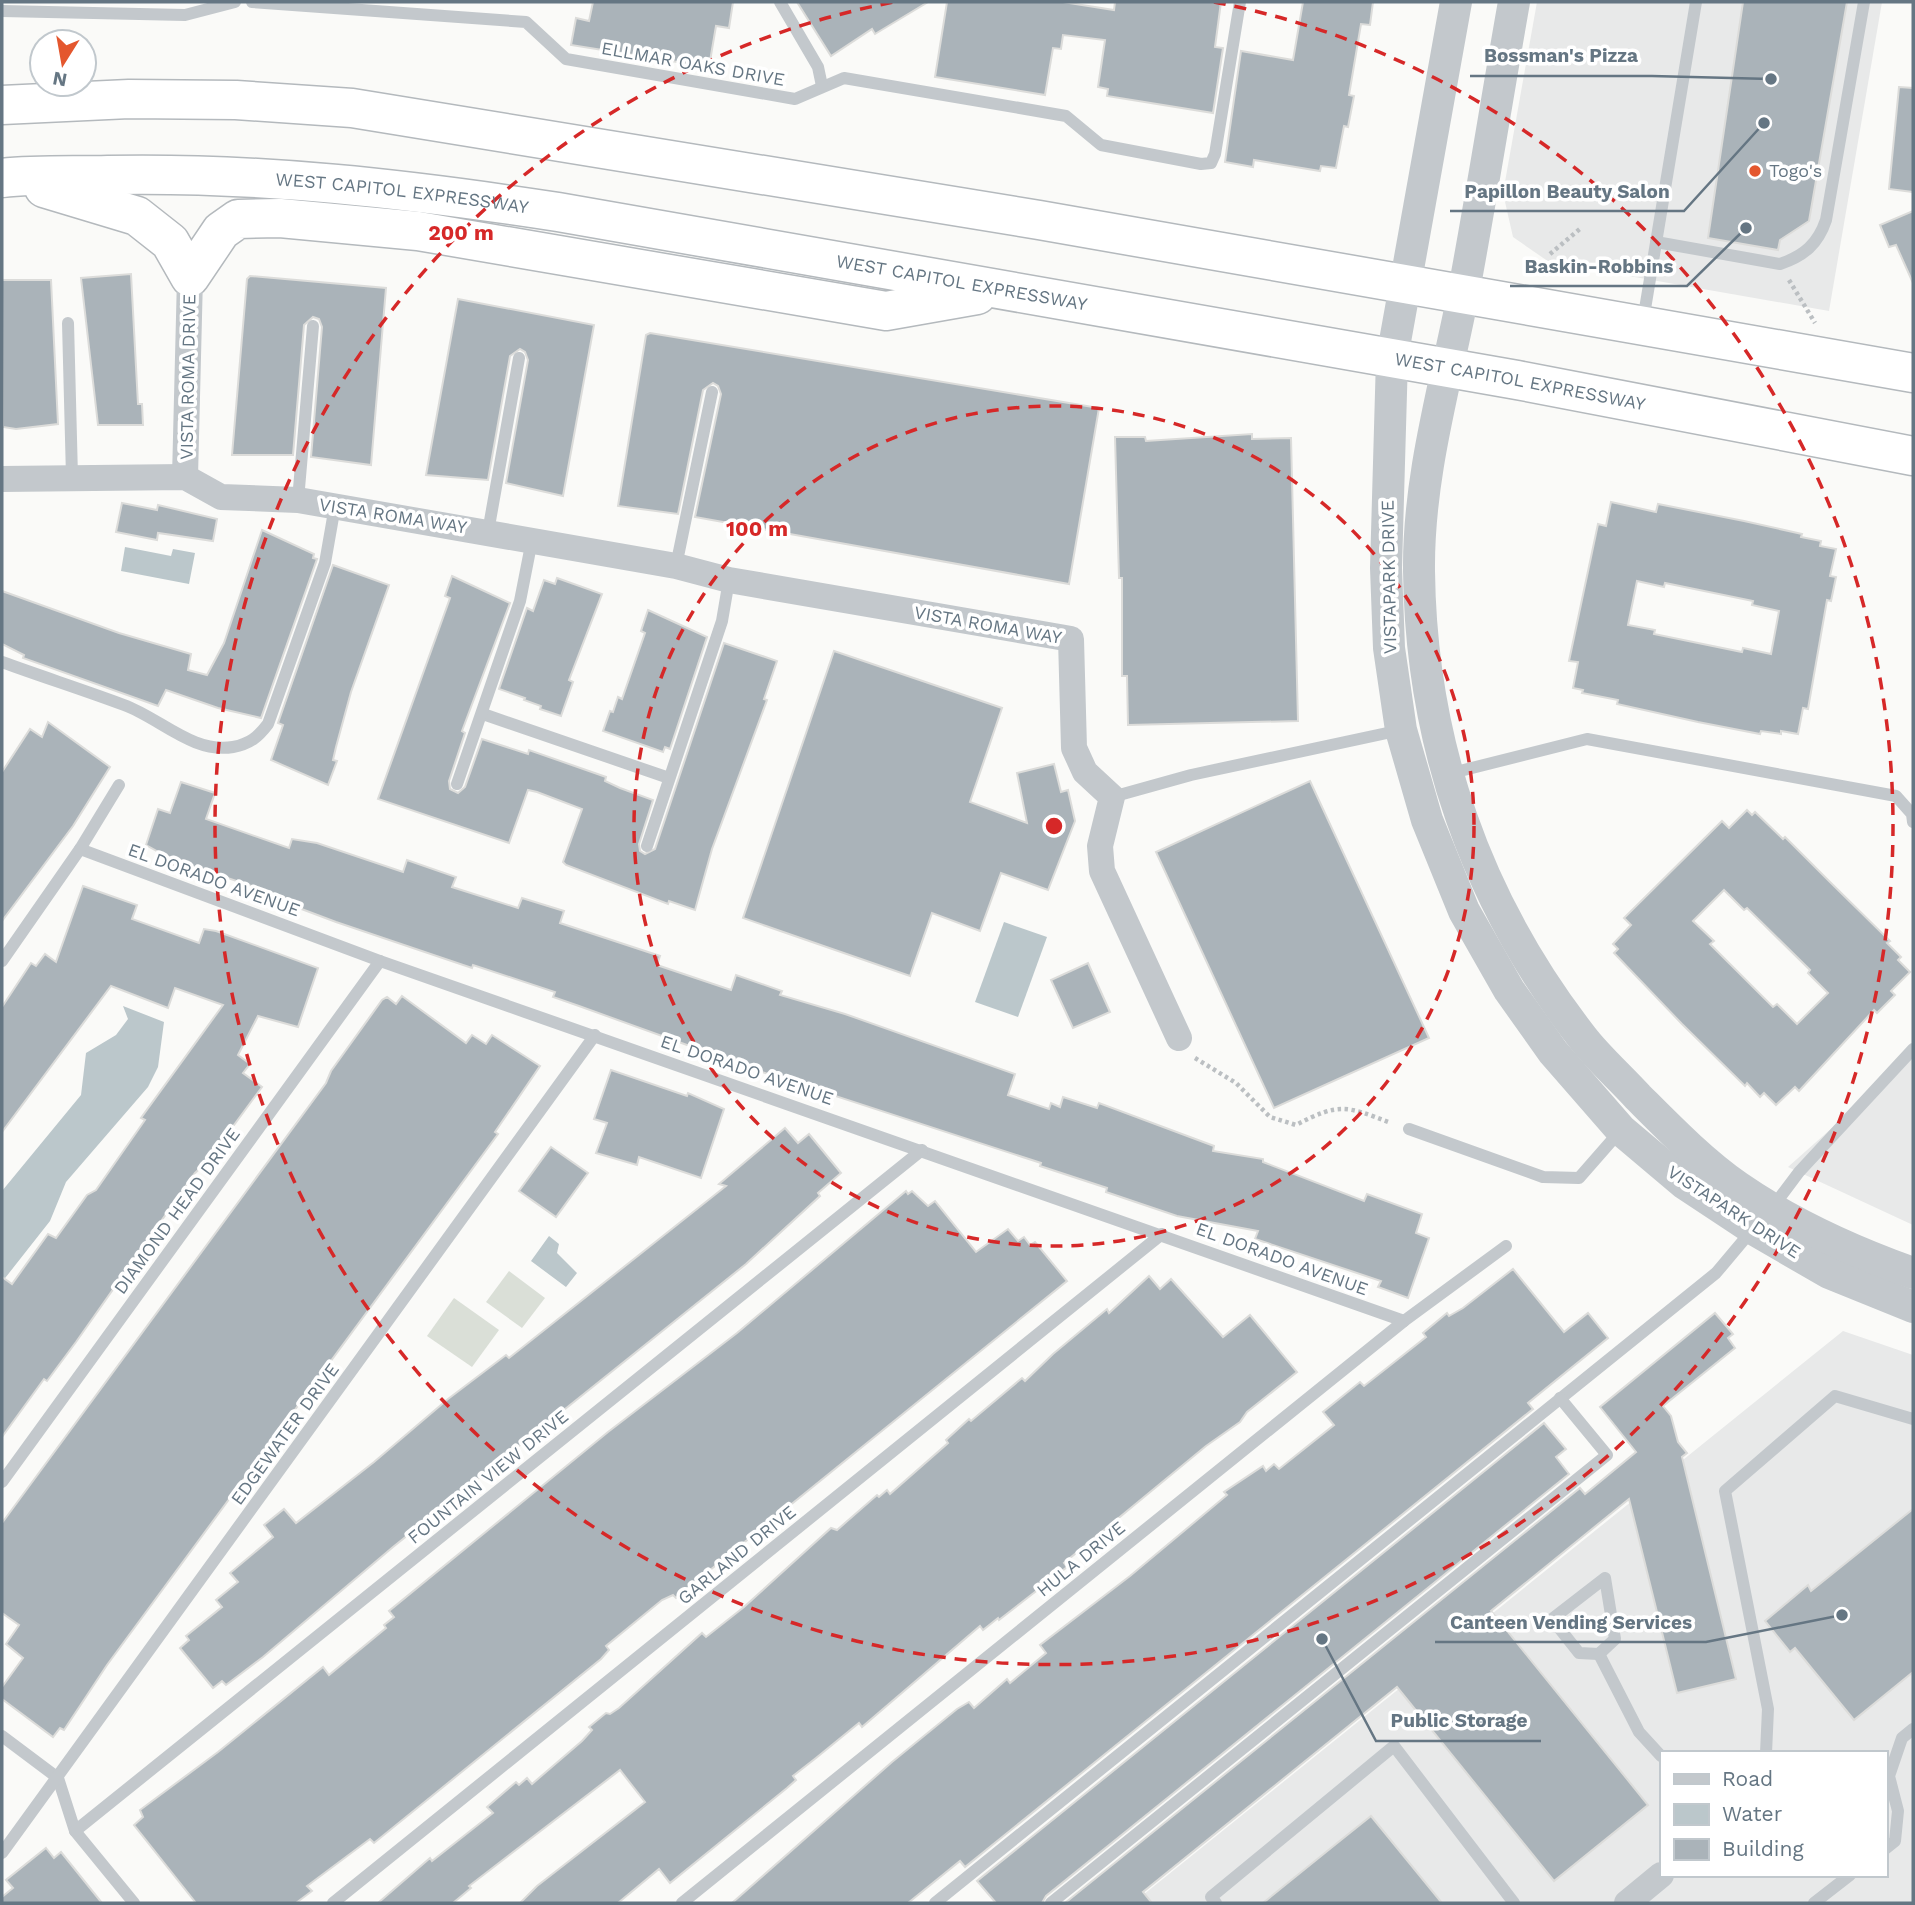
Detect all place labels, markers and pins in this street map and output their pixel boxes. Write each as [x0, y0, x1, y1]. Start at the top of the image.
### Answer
callout: Bossman's Pizza [1470, 36, 1652, 76]
place label: Togo's [1769, 160, 1822, 181]
marker: Togo's [1747, 163, 1763, 179]
callout: Papillon Beauty Salon [1450, 171, 1684, 211]
callout: Baskin-Robbins [1510, 246, 1687, 286]
centre of rings [1042, 814, 1066, 838]
callout: Canteen Vending Services [1435, 1602, 1706, 1642]
callout: Public Storage [1376, 1701, 1541, 1741]

